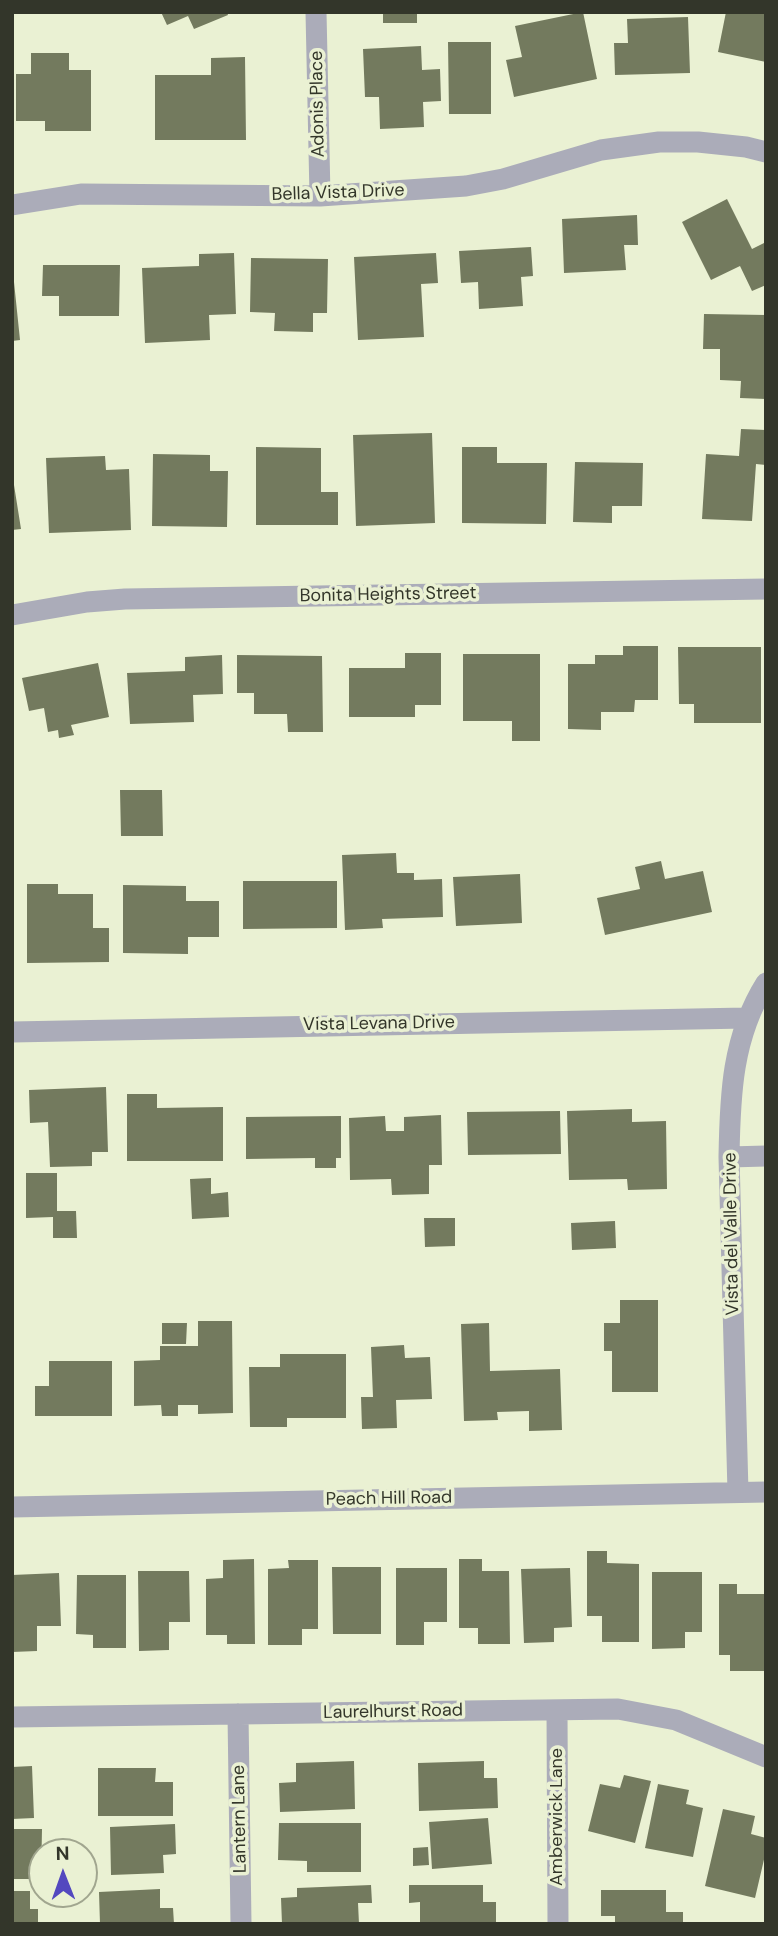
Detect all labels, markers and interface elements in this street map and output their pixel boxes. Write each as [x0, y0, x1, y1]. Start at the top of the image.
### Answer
street label: Adonis Place [306, 50, 330, 158]
street label: Bella Vista Drive [271, 180, 405, 206]
street label: Bonita Heights Street [299, 583, 477, 607]
street label: Vista Levana Drive [303, 1012, 455, 1036]
street label: Vista del Valle Drive [720, 1152, 744, 1316]
street label: Peach Hill Road [325, 1487, 453, 1511]
street label: Laurelhurst Road [323, 1700, 463, 1724]
street label: Amberwick Lane [546, 1748, 568, 1886]
street label: Lantern Lane [228, 1765, 252, 1873]
north arrow [28, 1838, 98, 1908]
text: N [56, 1841, 70, 1866]

